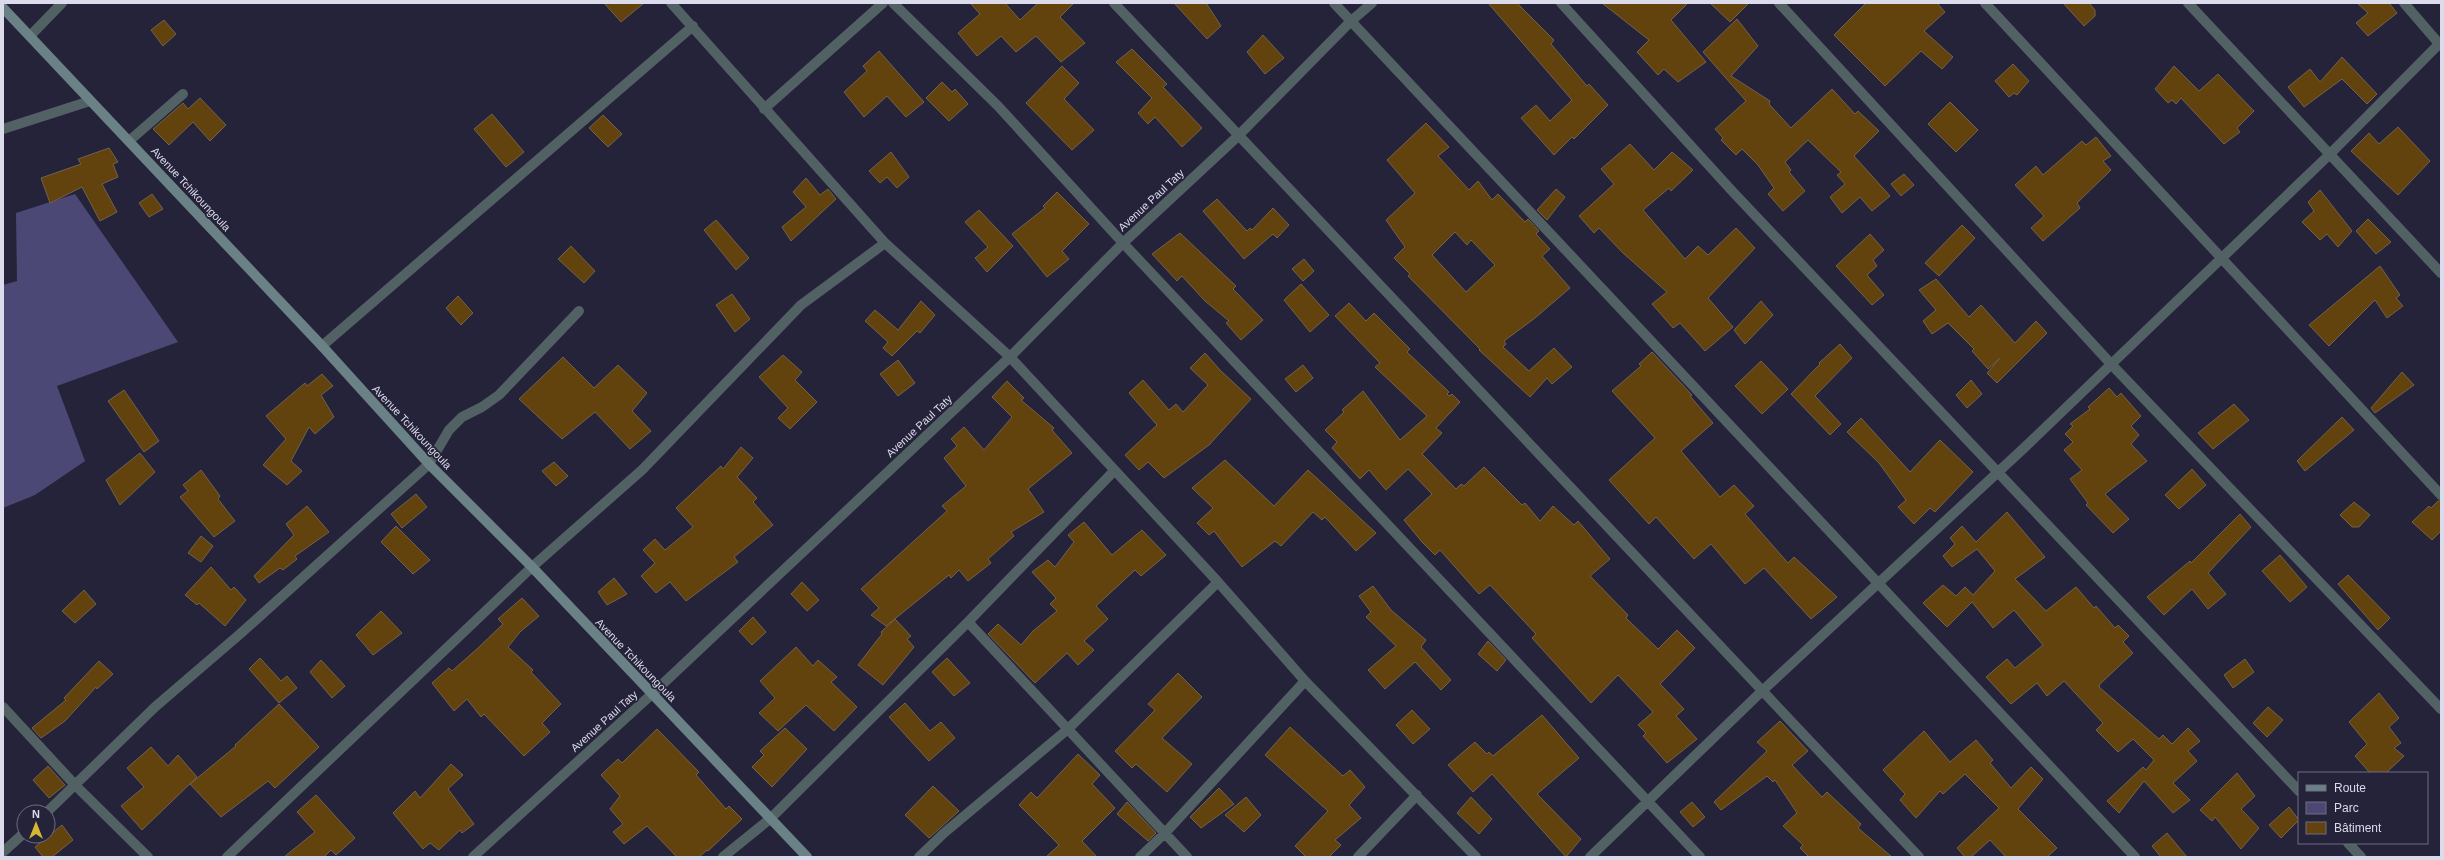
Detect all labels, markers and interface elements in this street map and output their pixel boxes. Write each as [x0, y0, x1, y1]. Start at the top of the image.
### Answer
street label: Avenue Tchikoungoula [149, 145, 234, 234]
street label: Avenue Paul Taty [1116, 166, 1187, 233]
street label: Avenue Tchikoungoula [370, 383, 455, 472]
street label: Avenue Paul Taty [884, 392, 955, 459]
street label: Avenue Tchikoungoula [593, 616, 679, 704]
street label: Avenue Paul Taty [568, 688, 640, 754]
legend [2298, 772, 2428, 844]
text: Route [2334, 781, 2366, 795]
text: Parc [2334, 801, 2359, 815]
north arrow [16, 804, 56, 844]
text: N [32, 808, 40, 820]
text: Bâtiment [2334, 821, 2382, 835]

